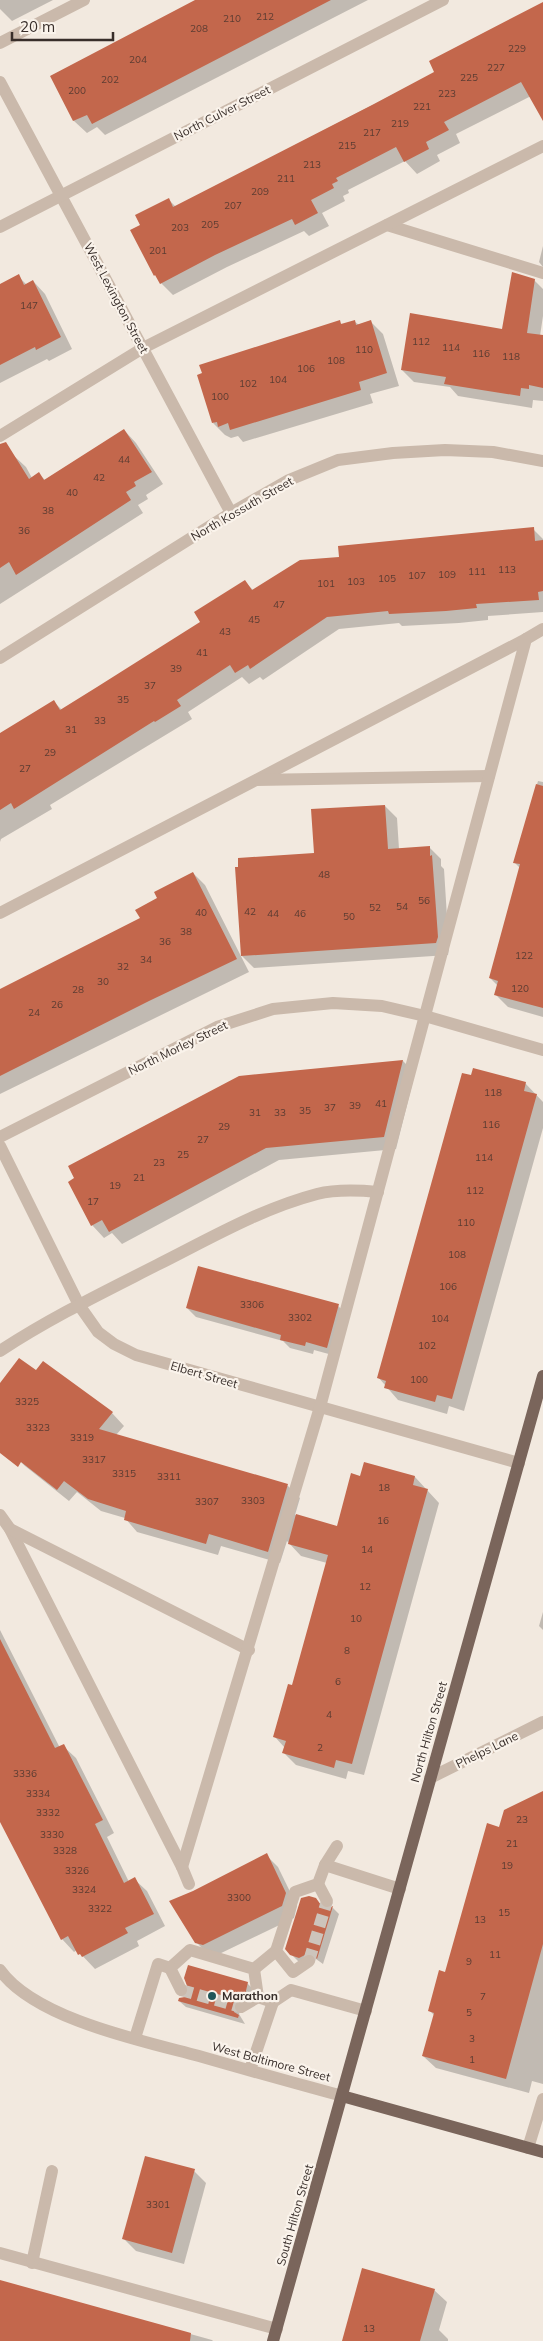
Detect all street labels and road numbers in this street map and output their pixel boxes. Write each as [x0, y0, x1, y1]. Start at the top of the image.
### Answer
street label: North Culver Street [171, 82, 272, 143]
street label: West Lexington Street [81, 240, 152, 356]
street label: North Kossuth Street [188, 473, 296, 544]
street label: North Morley Street [126, 1017, 230, 1078]
street label: Elbert Street [169, 1358, 239, 1391]
street label: North Hilton Street [407, 1680, 450, 1784]
street label: Phelps Lane [453, 1728, 521, 1771]
street label: West Baltimore Street [210, 2038, 332, 2085]
street label: South Hilton Street [273, 2162, 316, 2267]

